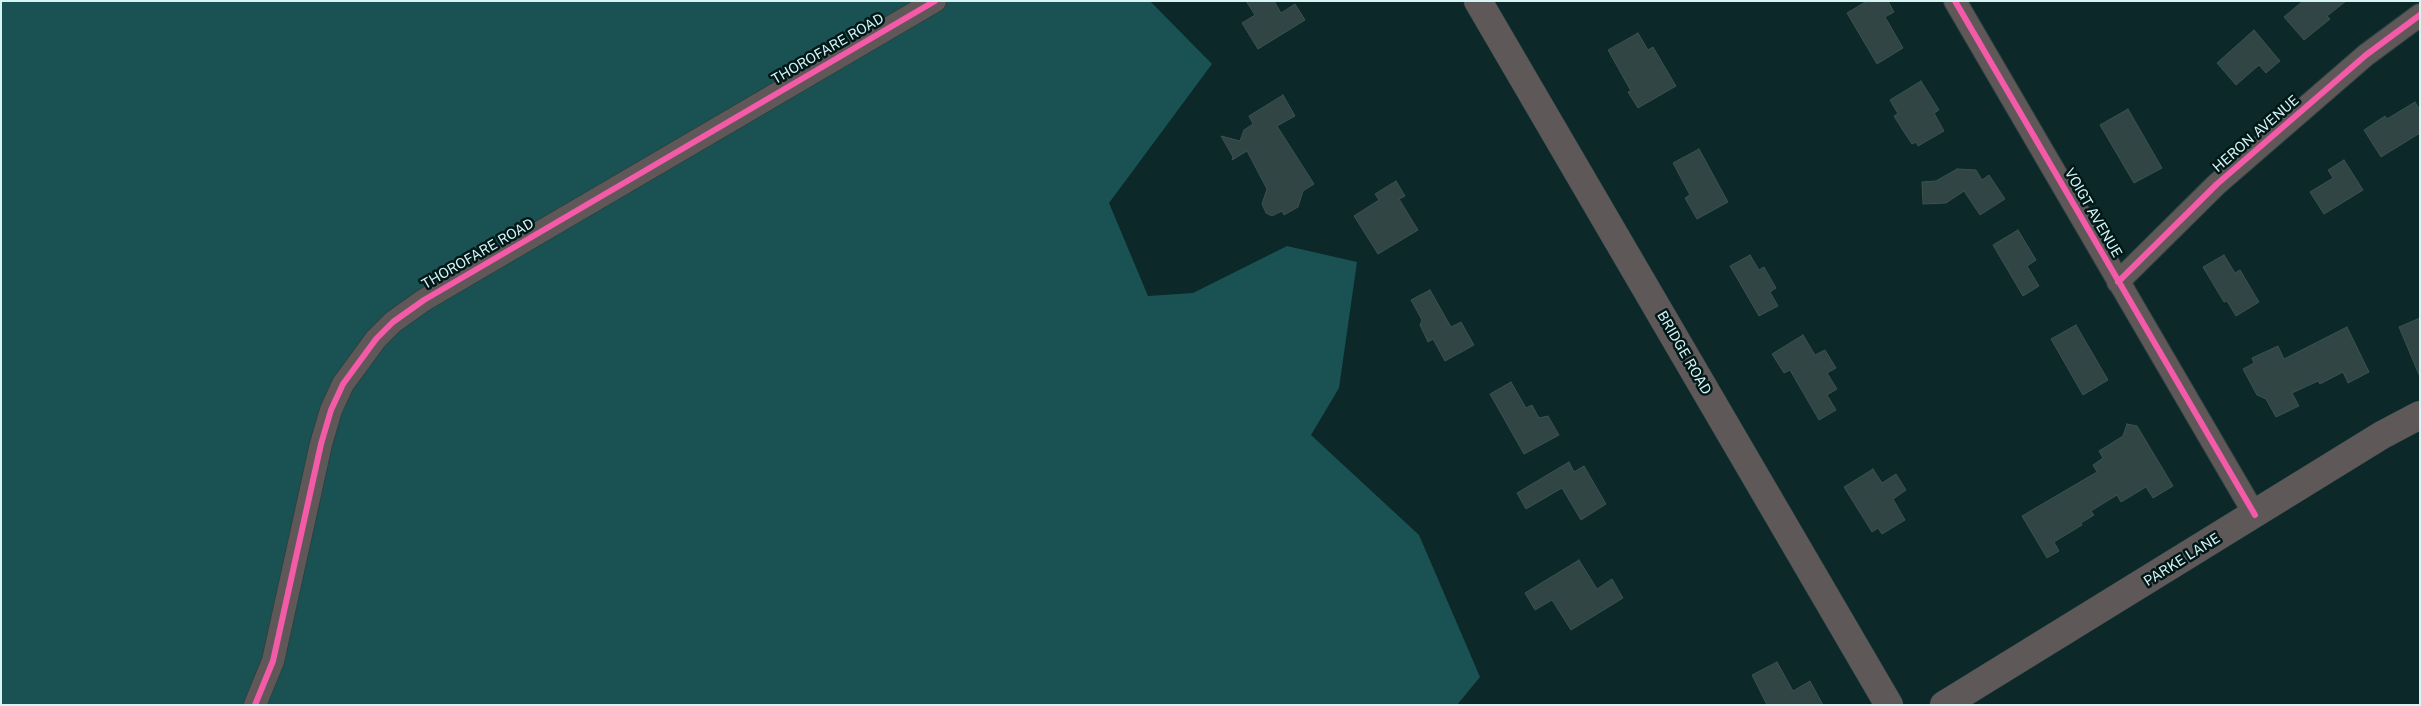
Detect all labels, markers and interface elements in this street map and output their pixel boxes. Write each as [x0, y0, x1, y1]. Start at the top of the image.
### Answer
street label: THOROFARE ROAD [769, 10, 887, 88]
street label: HERON AVENUE [2210, 92, 2302, 176]
street label: VOIGT AVENUE [2061, 165, 2125, 261]
street label: THOROFARE ROAD [419, 215, 537, 293]
street label: BRIDGE ROAD [1653, 308, 1715, 398]
street label: PARKE LANE [2141, 530, 2223, 590]

